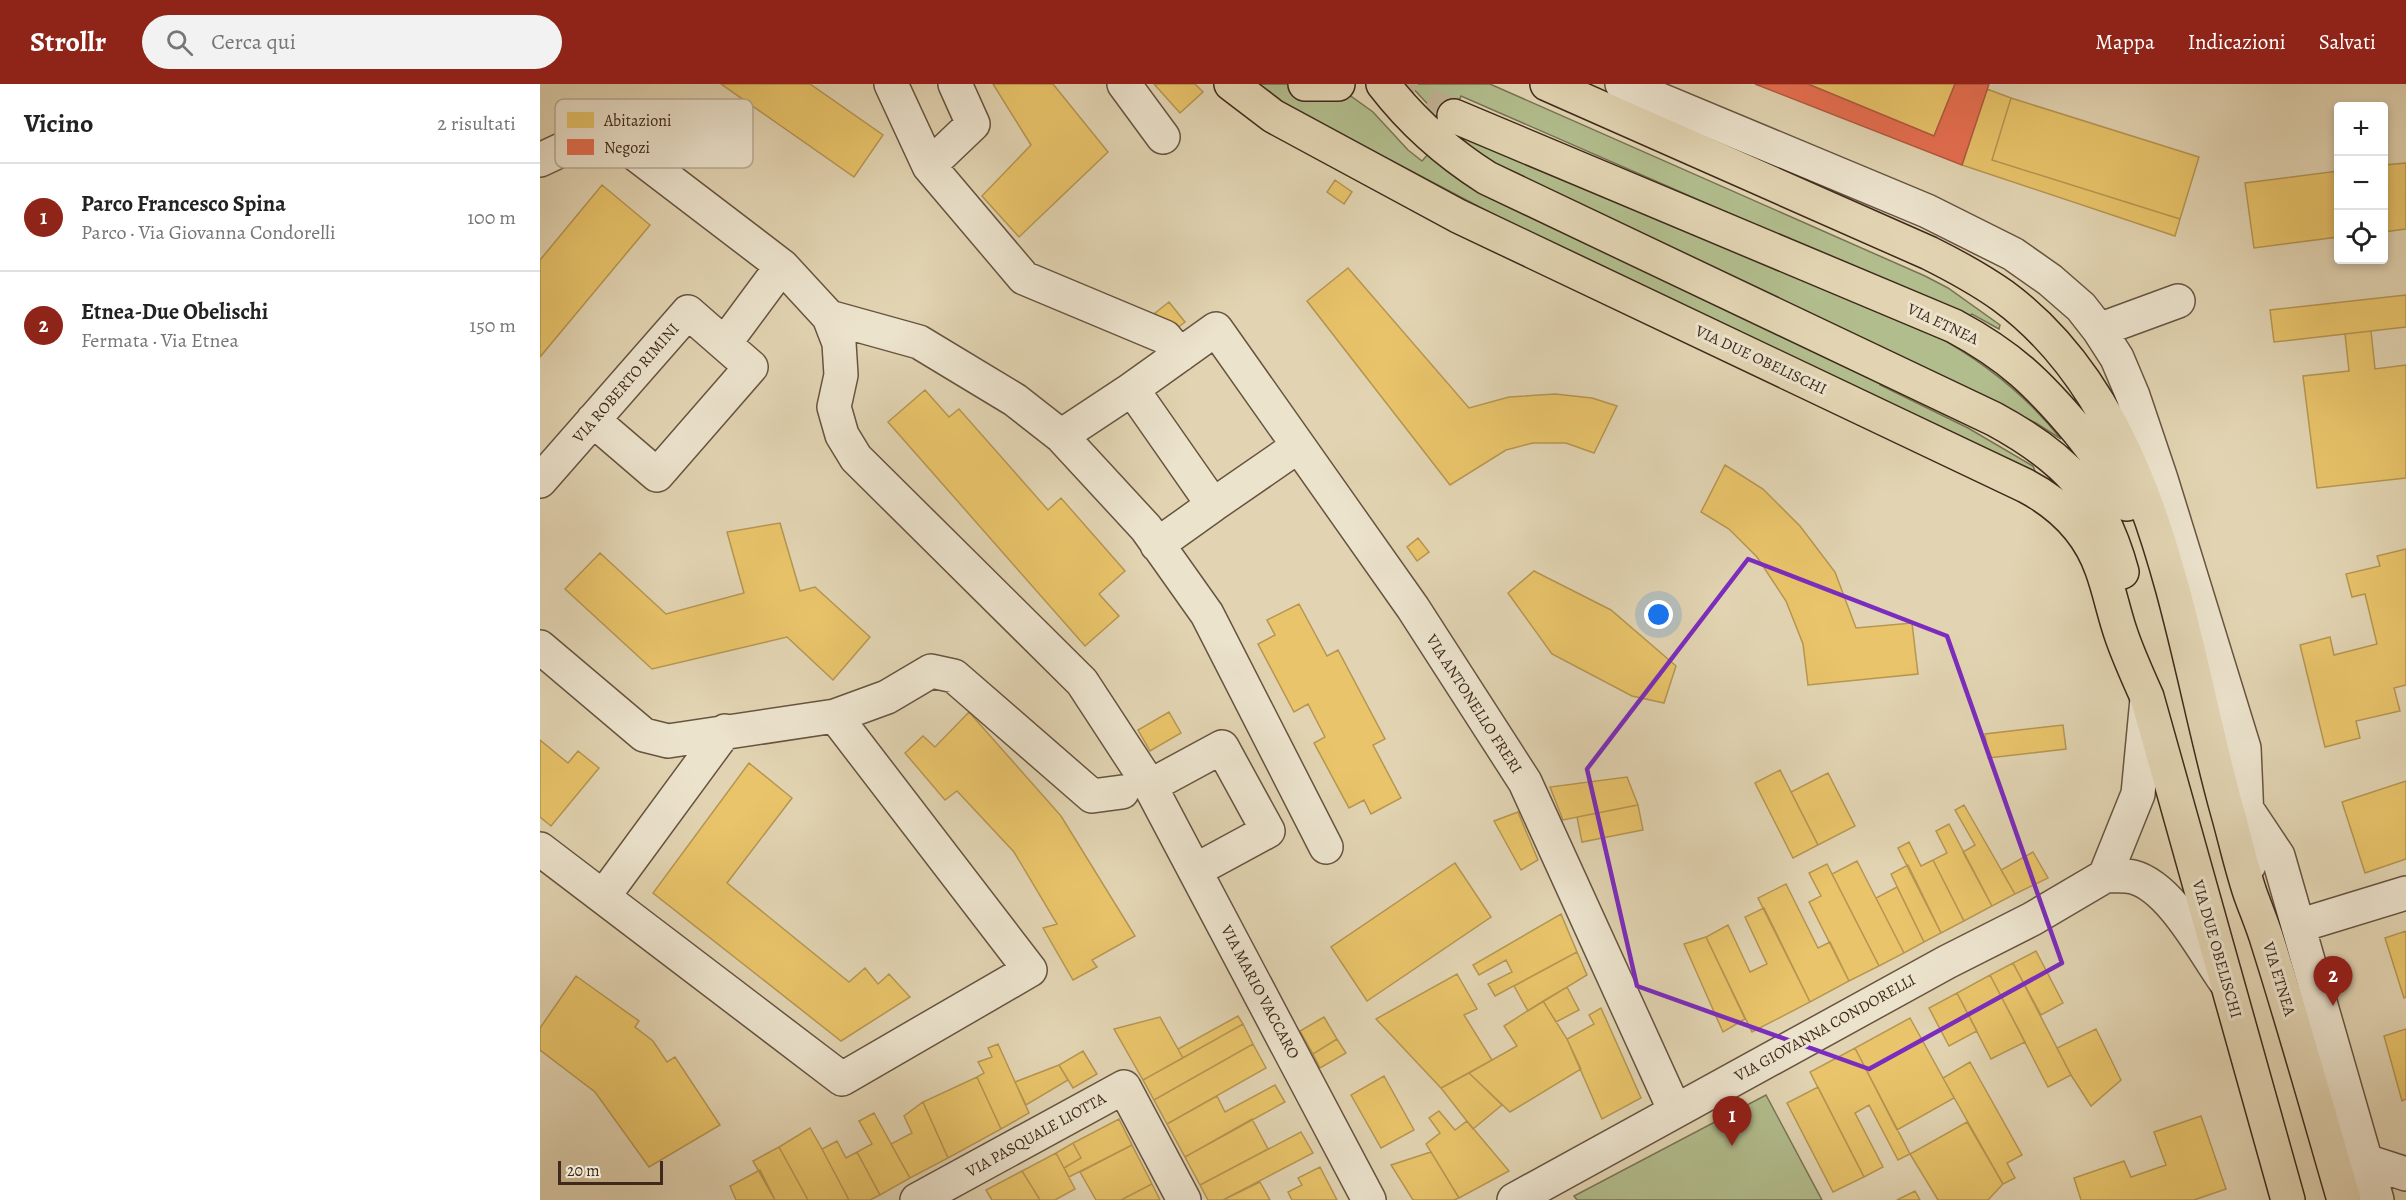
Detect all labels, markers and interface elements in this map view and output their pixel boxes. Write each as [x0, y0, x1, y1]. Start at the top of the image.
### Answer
search box [142, 15, 562, 69]
text: Strollr [30, 23, 106, 61]
icon: search [163, 26, 196, 59]
text: Cerca qui [211, 27, 296, 57]
text: Mappa [2095, 28, 2155, 56]
text: Indicazioni [2188, 28, 2286, 56]
text: Salvati [2319, 28, 2376, 56]
legend [555, 99, 753, 168]
map controls [2334, 102, 2388, 264]
button: + [2334, 102, 2388, 156]
text: Vicino [24, 106, 93, 141]
text: 2 risultati [437, 110, 516, 137]
text: Abitazioni [603, 110, 672, 132]
text: Negozi [604, 137, 650, 159]
button: − [2334, 156, 2388, 210]
text: Parco Francesco Spina [81, 189, 286, 219]
text: 1 [40, 204, 47, 231]
text: 100 m [467, 204, 516, 231]
button: locate [2334, 210, 2388, 264]
text: Parco · Via Giovanna Condorelli [81, 219, 336, 246]
text: Etnea-Due Obelischi [81, 297, 268, 327]
street label: VIA ETNEA [1903, 297, 1983, 350]
text: 2 [39, 312, 48, 339]
text: 150 m [469, 312, 516, 339]
street label: VIA ROBERTO RIMINI [567, 318, 684, 448]
street label: VIA DUE OBELISCHI [1691, 319, 1830, 400]
text: Fermata · Via Etnea [81, 327, 239, 354]
your location [1644, 600, 1673, 629]
street label: VIA ANTONELLO FRERI [1420, 629, 1527, 778]
street label: VIA DUE OBELISCHI [2186, 876, 2247, 1021]
street label: VIA MARIO VACCARO [1215, 920, 1305, 1063]
street label: VIA ETNEA [2257, 938, 2301, 1019]
pin: 2 [2314, 956, 2352, 1006]
street label: VIA GIOVANNA CONDORELLI [1730, 969, 1920, 1088]
street label: VIA PASQUALE LIOTTA [961, 1087, 1110, 1183]
pin: 1 [1712, 1096, 1752, 1146]
scale bar [558, 1158, 663, 1186]
text: 20 m [567, 1160, 600, 1182]

